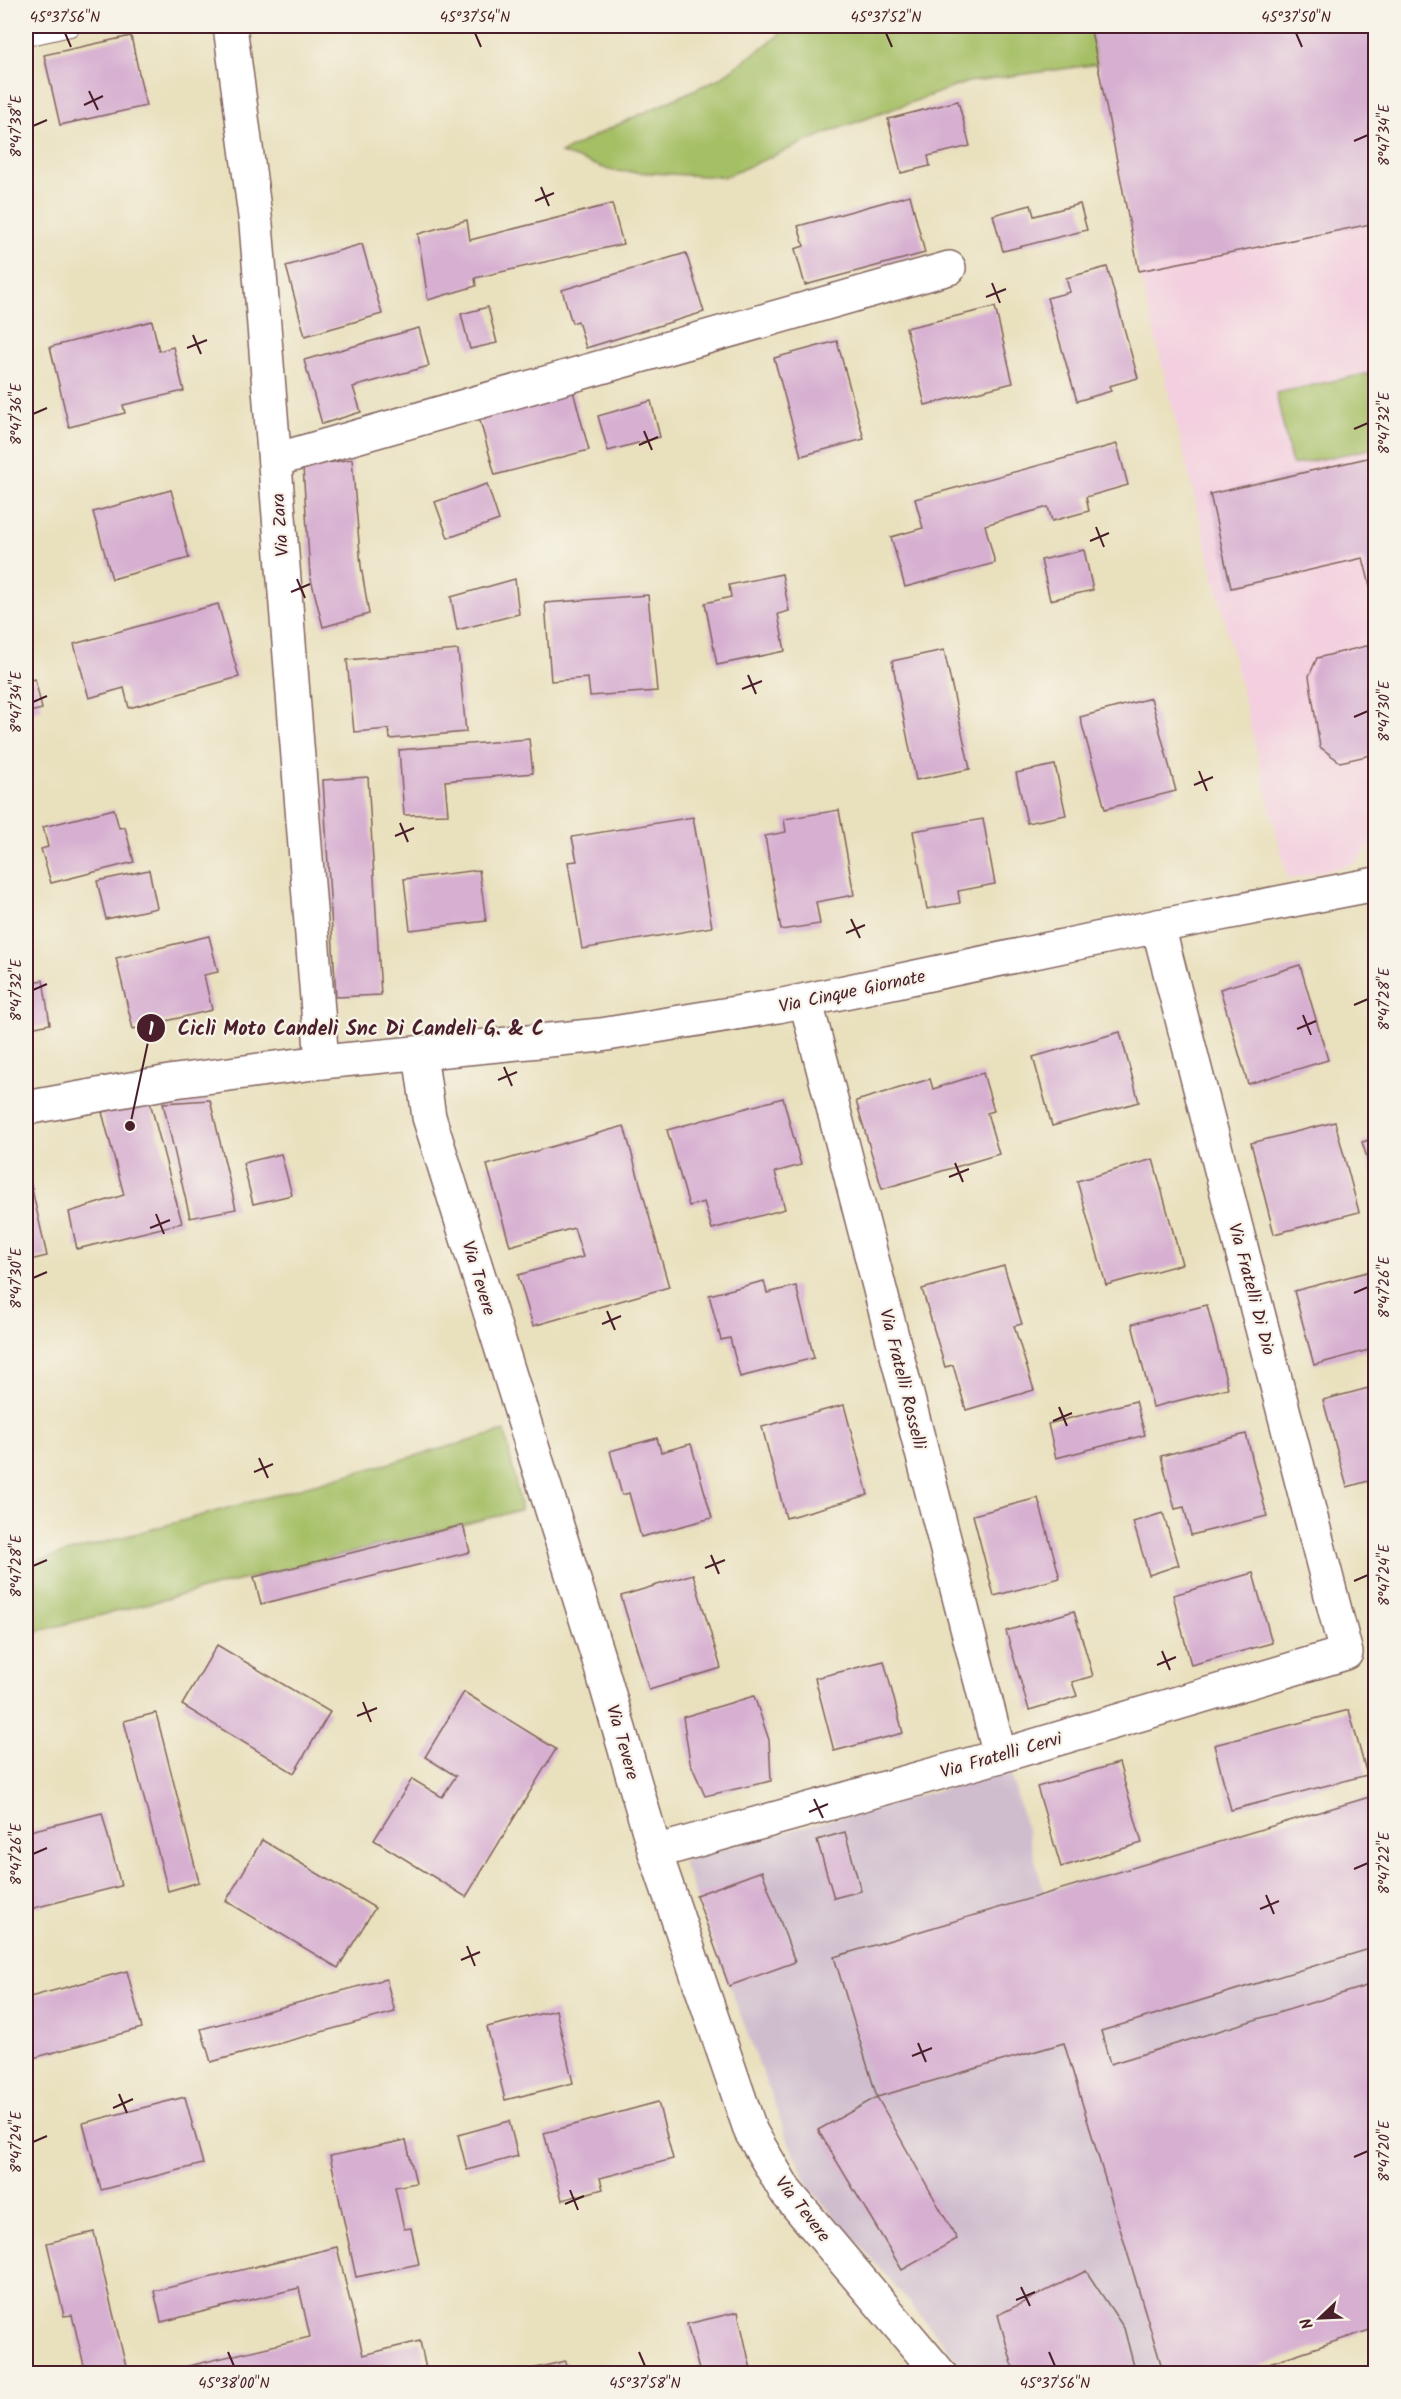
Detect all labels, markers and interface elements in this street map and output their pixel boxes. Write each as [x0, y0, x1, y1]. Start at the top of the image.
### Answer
text: 45°37'56"N [30, 6, 100, 30]
text: 45°37'54"N [440, 6, 510, 30]
text: 45°37'52"N [851, 6, 921, 30]
text: 45°37'50"N [1261, 6, 1331, 30]
text: 8°47'38"E [5, 93, 29, 157]
text: 8°47'34"E [1373, 103, 1397, 166]
text: 8°47'36"E [5, 382, 29, 445]
text: 8°47'32"E [1373, 391, 1397, 454]
street label: Via Zara [265, 492, 298, 558]
text: 8°47'34"E [5, 670, 29, 733]
text: 8°47'30"E [1373, 679, 1397, 742]
text: 8°47'32"E [5, 958, 29, 1021]
street label: Via Cinque Giornate [776, 963, 928, 1022]
text: 8°47'28"E [1373, 966, 1397, 1030]
callout: Cicli Moto Candeli Snc Di Candeli G. & C [136, 1009, 556, 1047]
text: Cicli Moto Candeli Snc Di Candeli G. & C [178, 1014, 544, 1046]
text: 1 [148, 1016, 154, 1045]
street label: Via Fratelli Di Dio [1219, 1220, 1282, 1359]
street label: Via Tevere [452, 1237, 503, 1320]
text: 8°47'30"E [5, 1246, 29, 1309]
text: 8°47'26"E [1373, 1255, 1397, 1318]
street label: Via Fratelli Rosselli [870, 1306, 933, 1453]
text: 8°47'28"E [5, 1533, 29, 1597]
text: 8°47'24"E [1373, 1543, 1397, 1606]
street label: Via Tevere [597, 1701, 646, 1783]
street label: Via Fratelli Cervi [937, 1725, 1066, 1788]
text: 8°47'26"E [5, 1822, 29, 1885]
text: 8°47'22"E [1373, 1830, 1397, 1894]
text: 8°47'24"E [5, 2110, 29, 2173]
text: 8°47'20"E [1373, 2119, 1397, 2182]
street label: Via Tevere [767, 2171, 837, 2249]
north arrow [1290, 2288, 1350, 2348]
text: N [1294, 2314, 1321, 2333]
text: 45°38'00"N [198, 2372, 270, 2396]
text: 45°37'58"N [609, 2372, 681, 2396]
text: 45°37'56"N [1020, 2372, 1090, 2396]

